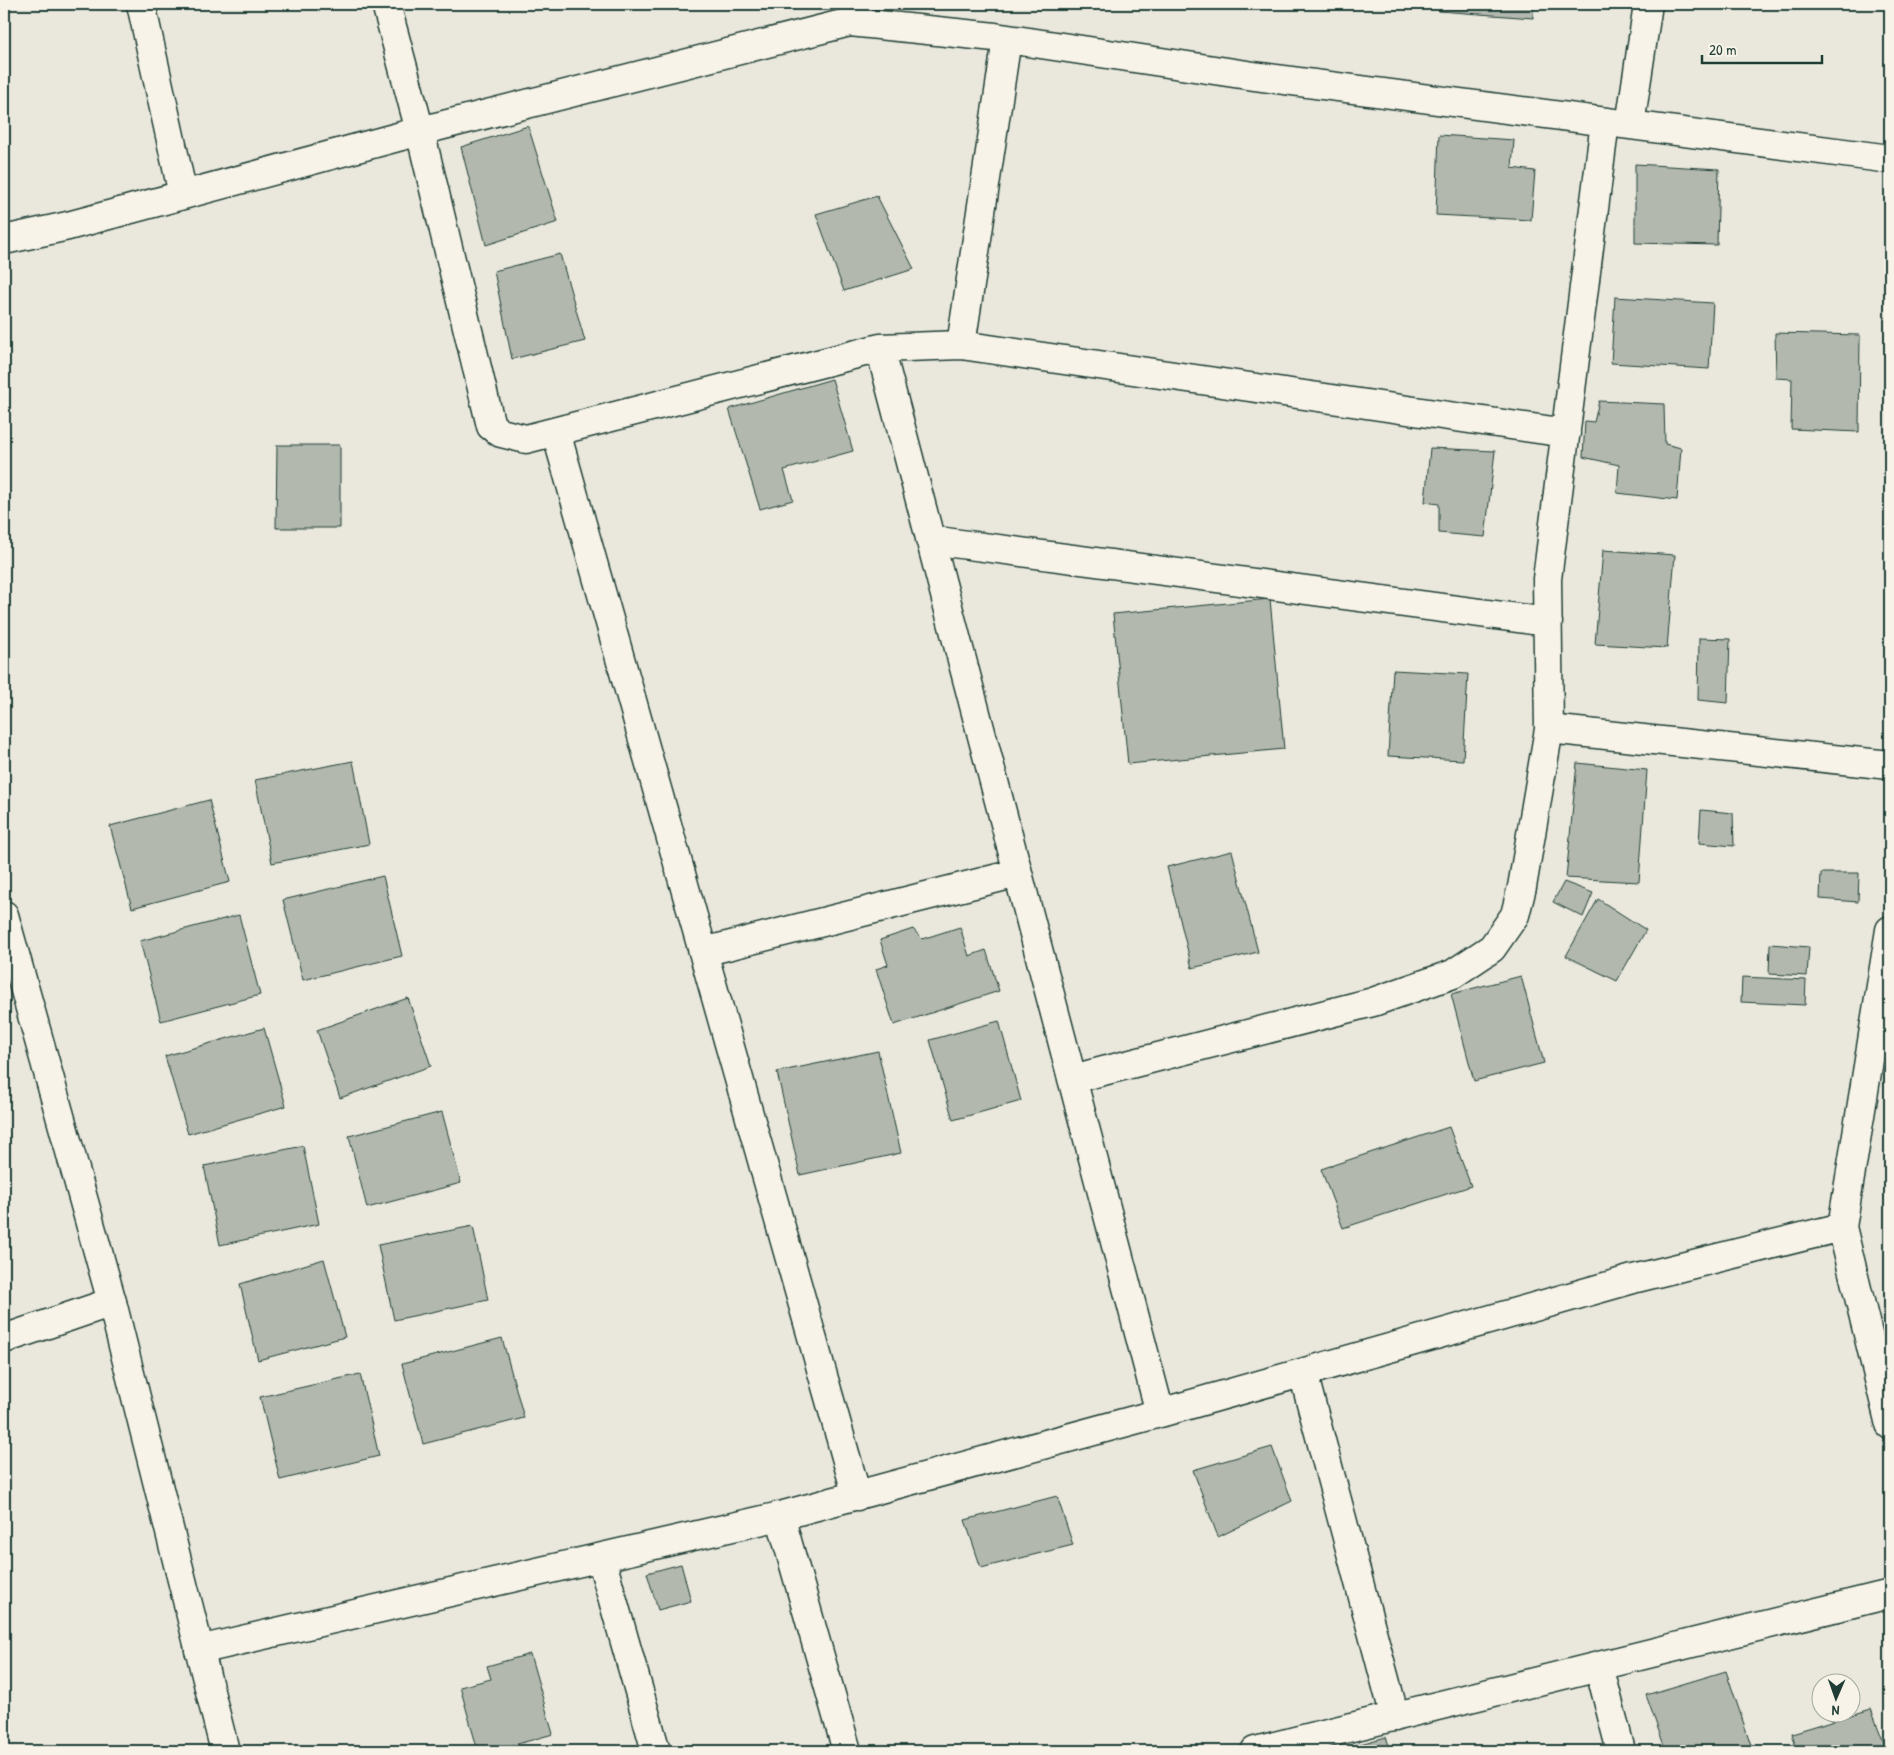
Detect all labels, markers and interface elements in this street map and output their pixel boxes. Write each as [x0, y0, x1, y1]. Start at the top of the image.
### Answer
scale bar [1702, 32, 1822, 64]
text: 20 m [1709, 39, 1736, 60]
north arrow [1812, 1672, 1862, 1722]
text: N [1831, 1702, 1840, 1721]

